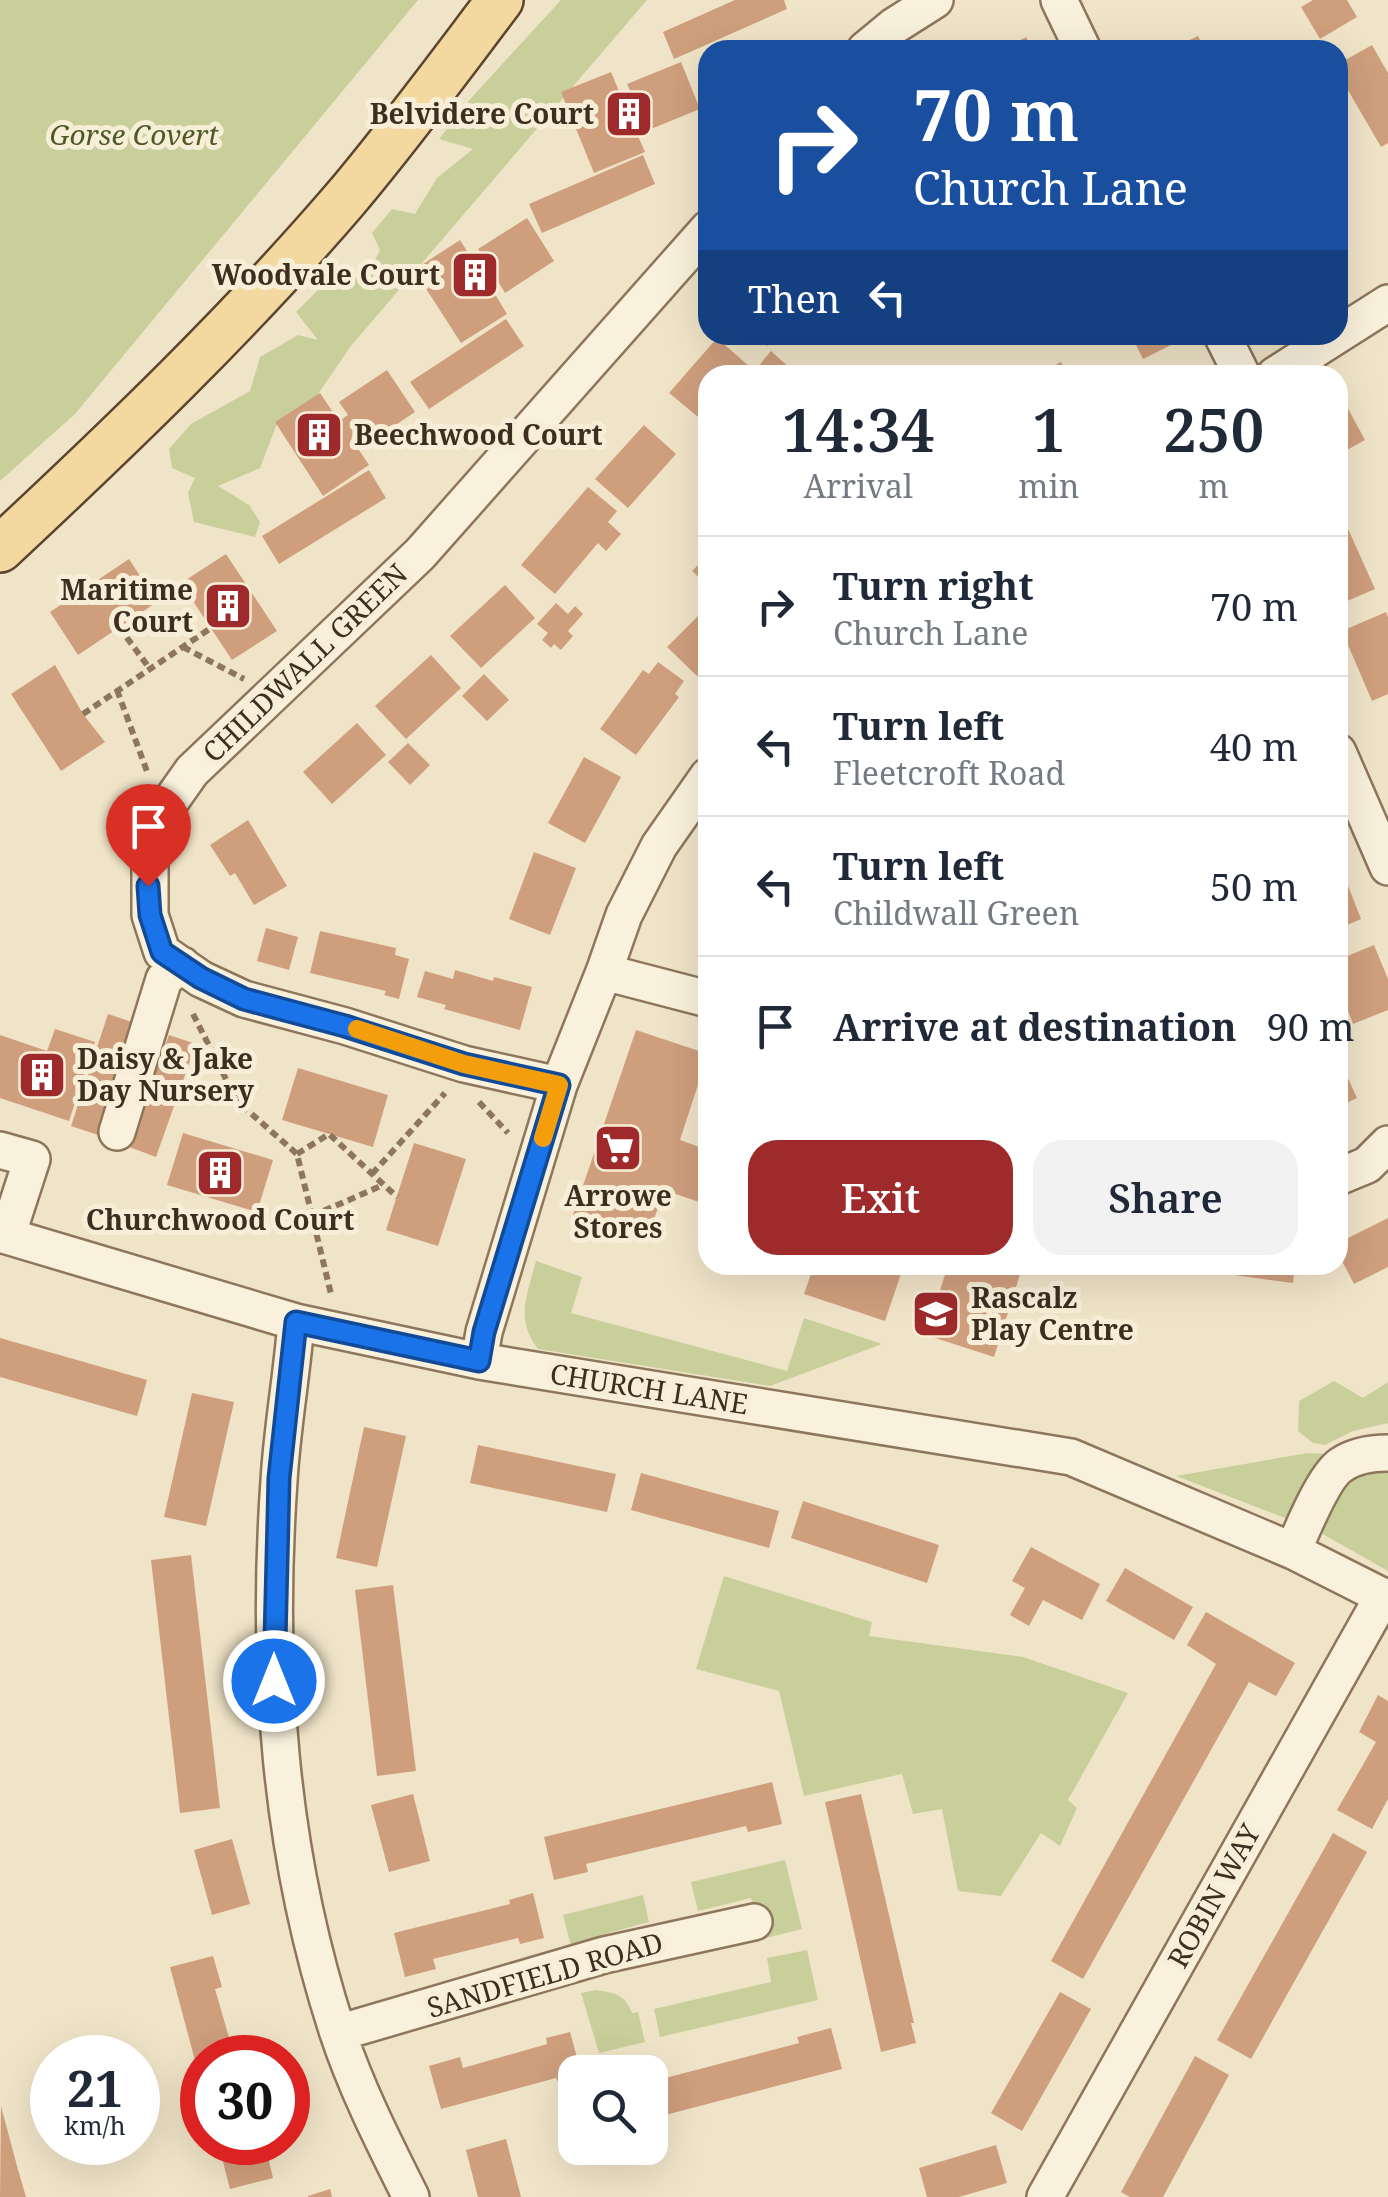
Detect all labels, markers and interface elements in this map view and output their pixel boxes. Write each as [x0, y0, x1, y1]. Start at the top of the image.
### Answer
text: 70 m [913, 66, 1079, 162]
icon: right [748, 80, 878, 210]
building icon: Belvidere Court [603, 88, 655, 140]
place label: Belvidere Court [370, 94, 594, 132]
park label: Gorse Covert [49, 115, 219, 153]
text: Church Lane [913, 157, 1188, 218]
building icon: Woodvale Court [449, 249, 501, 301]
place label: Woodvale Court [212, 255, 440, 293]
icon: left [860, 270, 915, 325]
text: Then [748, 272, 840, 324]
text: 14:34 [782, 388, 935, 470]
text: 1 [1032, 388, 1066, 470]
text: 250 [1163, 388, 1264, 470]
building icon: Beechwood Court [293, 409, 345, 461]
place label: Beechwood Court [354, 415, 603, 453]
text: Arrival [803, 464, 913, 507]
text: min [1018, 464, 1079, 507]
text: m [1199, 464, 1229, 507]
street label: CHILDWALL GREEN [194, 555, 415, 770]
text: Turn right [833, 559, 1034, 611]
place label: Maritime Court [60, 570, 193, 640]
icon: right [748, 579, 803, 634]
building icon: Maritime Court [202, 580, 254, 632]
text: 70 m [1210, 580, 1298, 632]
text: Church Lane [833, 611, 1028, 654]
text: Turn left [833, 699, 1004, 751]
icon: left [748, 719, 803, 774]
text: 40 m [1210, 720, 1298, 772]
text: Fleetcroft Road [833, 751, 1065, 794]
pin [106, 784, 191, 887]
icon: arrive [121, 799, 176, 854]
text: Turn left [833, 839, 1004, 891]
icon: left [748, 859, 803, 914]
text: 50 m [1210, 860, 1298, 912]
text: Childwall Green [833, 891, 1079, 934]
icon: arrive [748, 999, 803, 1054]
text: Arrive at destination [833, 1000, 1237, 1052]
text: 90 m [1267, 1000, 1355, 1052]
place label: Daisy & Jake Day Nursery [77, 1039, 255, 1109]
building icon: Daisy & Jake Day Nursery [16, 1049, 68, 1101]
supermarket icon: Arrowe Stores [592, 1122, 644, 1174]
button: Exit [748, 1140, 1013, 1255]
button: Share [1033, 1140, 1298, 1255]
building icon: Churchwood Court [194, 1147, 246, 1199]
place label: Arrowe Stores [564, 1176, 672, 1246]
place label: Churchwood Court [86, 1200, 354, 1238]
place label: Rascalz Play Centre [971, 1278, 1134, 1348]
school or university icon: Rascalz Play Centre [910, 1288, 962, 1340]
street label: CHURCH LANE [547, 1354, 751, 1422]
position arrow [222, 1629, 326, 1733]
street label: ROBIN WAY [1158, 1817, 1268, 1974]
street label: SANDFIELD ROAD [422, 1922, 667, 2026]
speed limit sign: 30 [180, 2035, 310, 2165]
text: 21 [67, 2054, 123, 2122]
map controls [558, 2055, 668, 2165]
button: search [558, 2055, 668, 2165]
text: km/h [64, 2108, 126, 2142]

